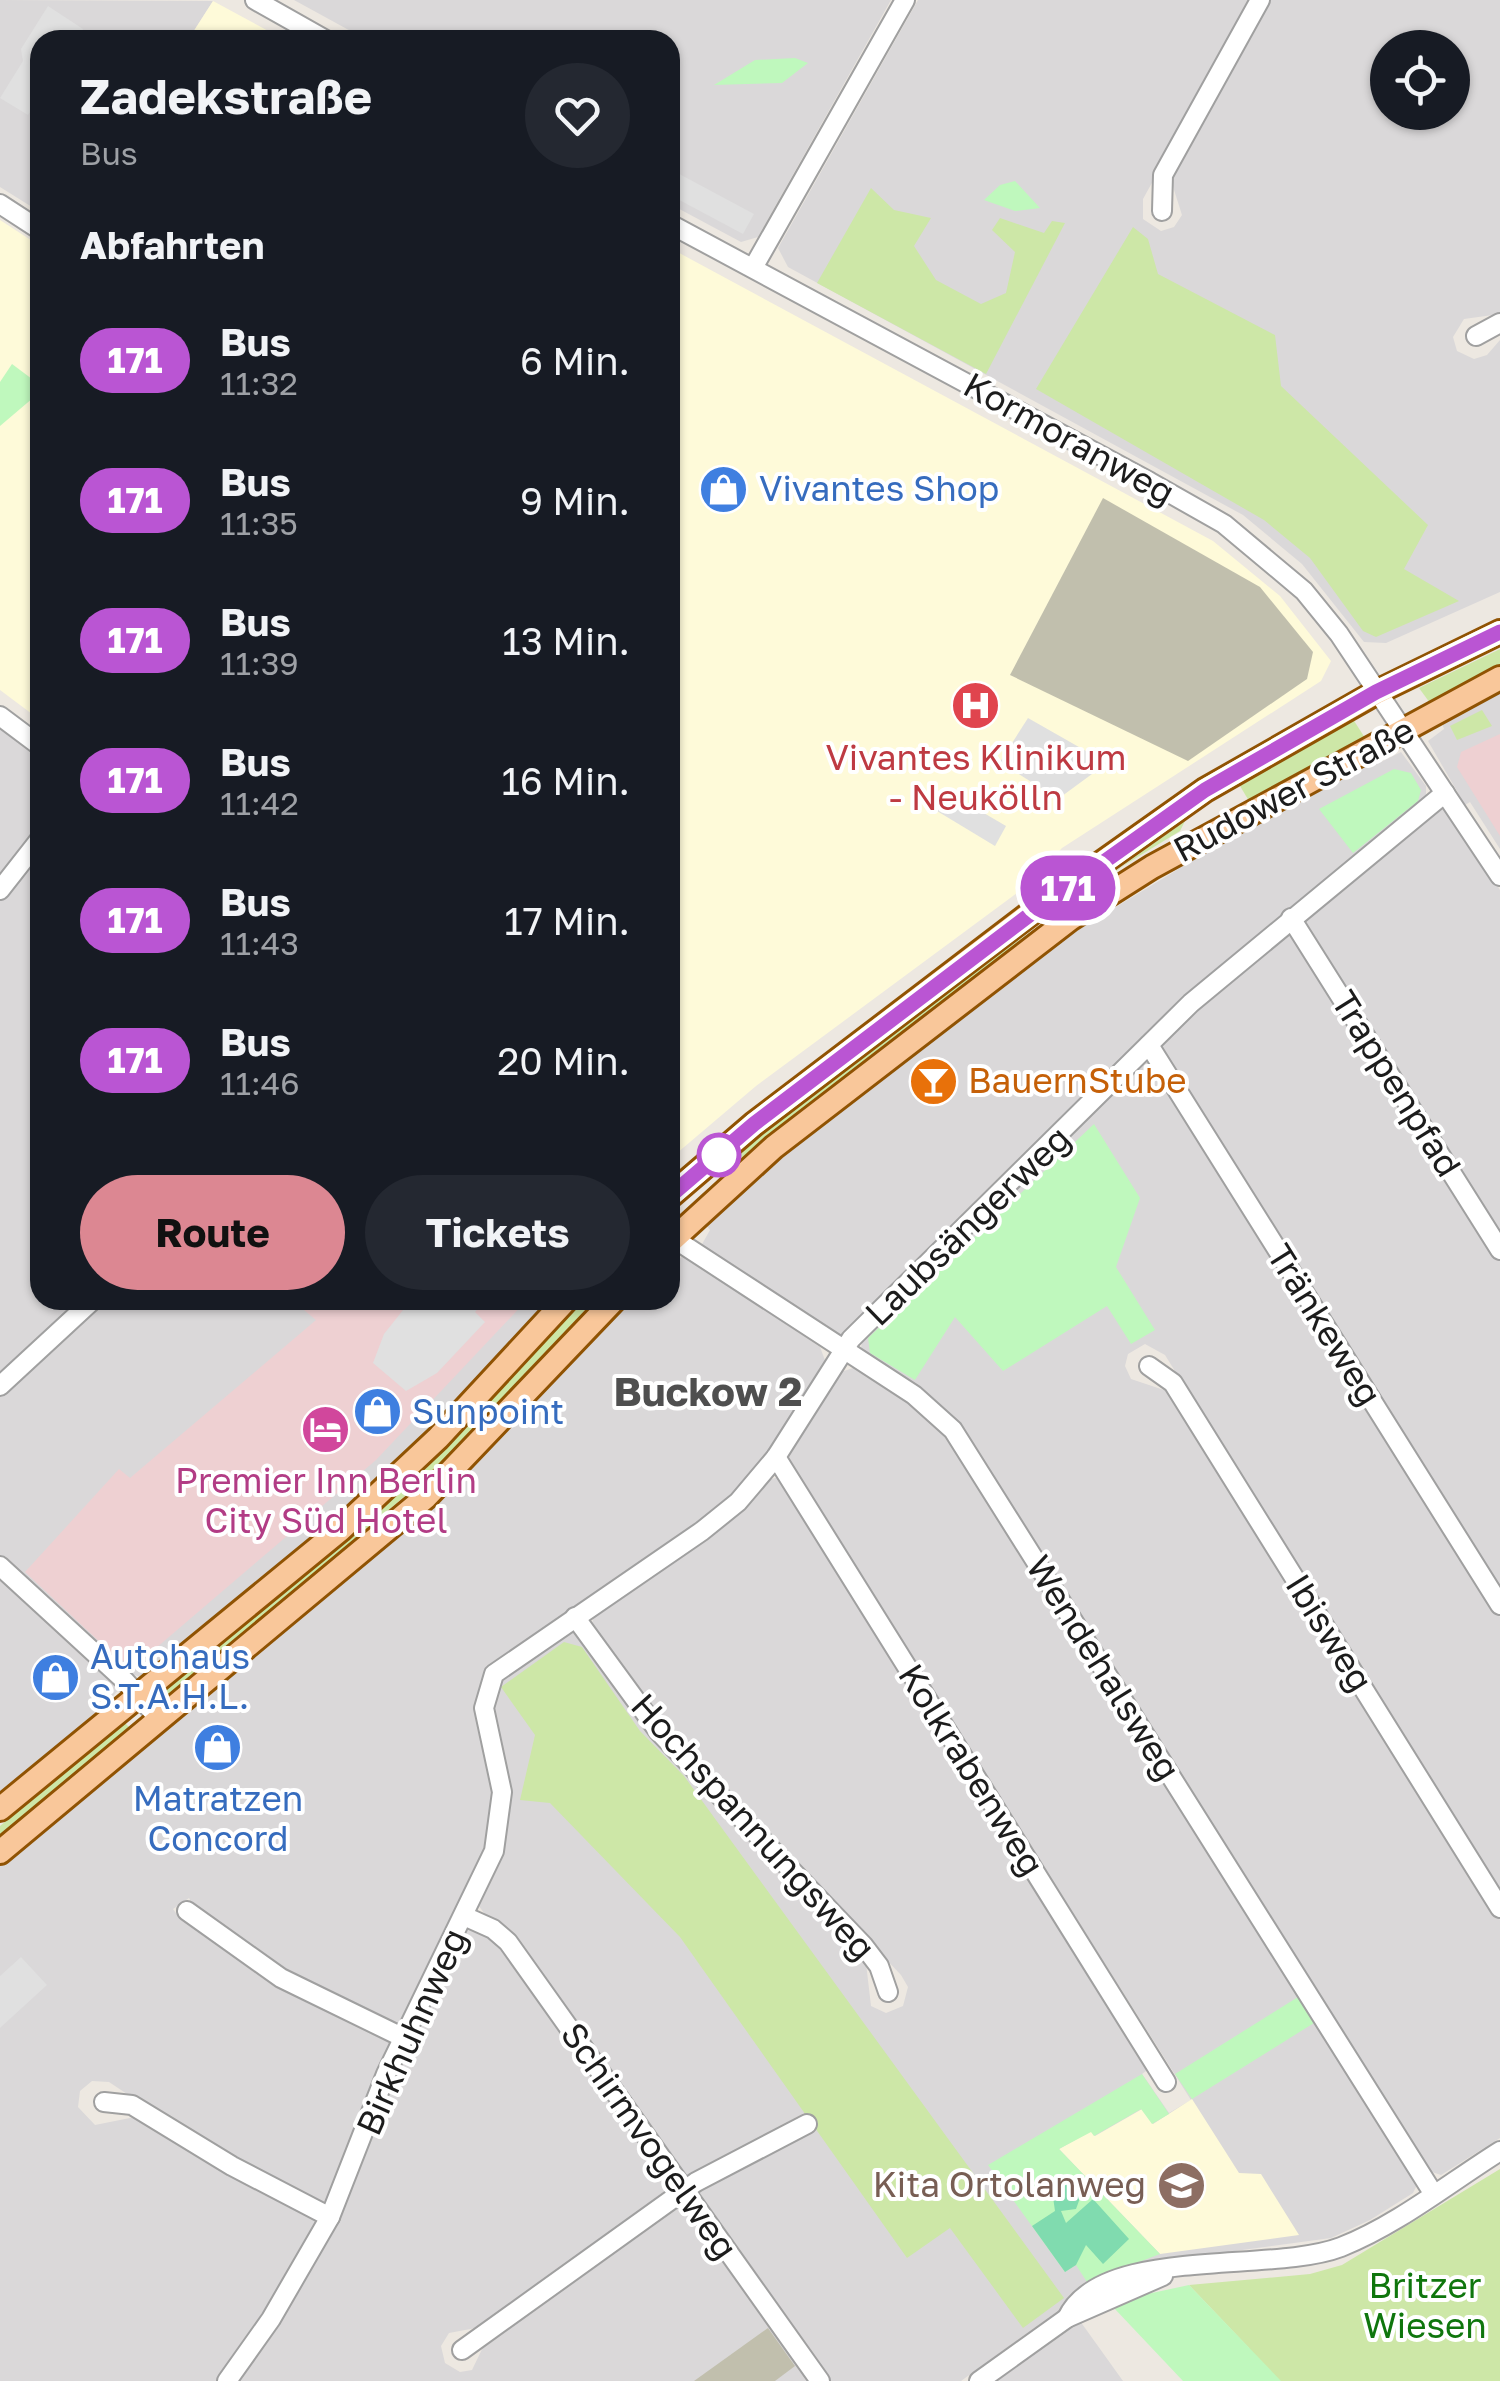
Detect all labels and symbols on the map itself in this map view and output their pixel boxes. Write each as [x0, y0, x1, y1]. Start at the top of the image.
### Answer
street label: Kormoranweg [957, 363, 1182, 513]
shop icon: Vivantes Shop [698, 463, 750, 515]
place label: Vivantes Shop [759, 467, 999, 509]
hospital icon: Vivantes Klinikum - Neukölln [950, 680, 1002, 732]
street label: Rudower Straße [1166, 708, 1421, 870]
place label: Vivantes Klinikum - Neukölln [825, 736, 1127, 818]
line badge: 171 [1010, 856, 1126, 920]
street label: Trappenpfad [1323, 983, 1471, 1184]
bar icon: BauernStube [907, 1055, 959, 1107]
place label: BauernStube [968, 1059, 1187, 1101]
street label: Laubsängerweg [856, 1117, 1079, 1334]
unlabelled marker [698, 1134, 740, 1176]
street label: Tränkeweg [1259, 1236, 1391, 1413]
district label: Buckow 2 [614, 1367, 802, 1415]
shop icon: Sunpoint [351, 1386, 403, 1438]
place label: Sunpoint [412, 1390, 564, 1432]
hotel icon: Premier Inn Berlin City Süd Hotel [300, 1403, 352, 1455]
place label: Premier Inn Berlin City Süd Hotel [175, 1459, 477, 1541]
street label: Wendehalsweg [1018, 1547, 1190, 1787]
street label: Ibisweg [1278, 1566, 1382, 1699]
place label: Autohaus S.T.A.H.L. [90, 1635, 250, 1717]
shop icon: Autohaus S.T.A.H.L. [29, 1651, 81, 1703]
street label: Kolkrabenweg [890, 1656, 1054, 1883]
street label: Hochspannungsweg [623, 1685, 884, 1968]
shop icon: Matratzen Concord [192, 1721, 244, 1773]
place label: Matratzen Concord [133, 1777, 303, 1859]
street label: Birkhuhnweg [347, 1922, 475, 2141]
street label: Schirmvogelweg [553, 2014, 747, 2267]
school or university icon: Kita Ortolanweg [1155, 2159, 1207, 2211]
place label: Kita Ortolanweg [873, 2163, 1146, 2205]
park label: Britzer Wiesen [1363, 2264, 1487, 2346]

